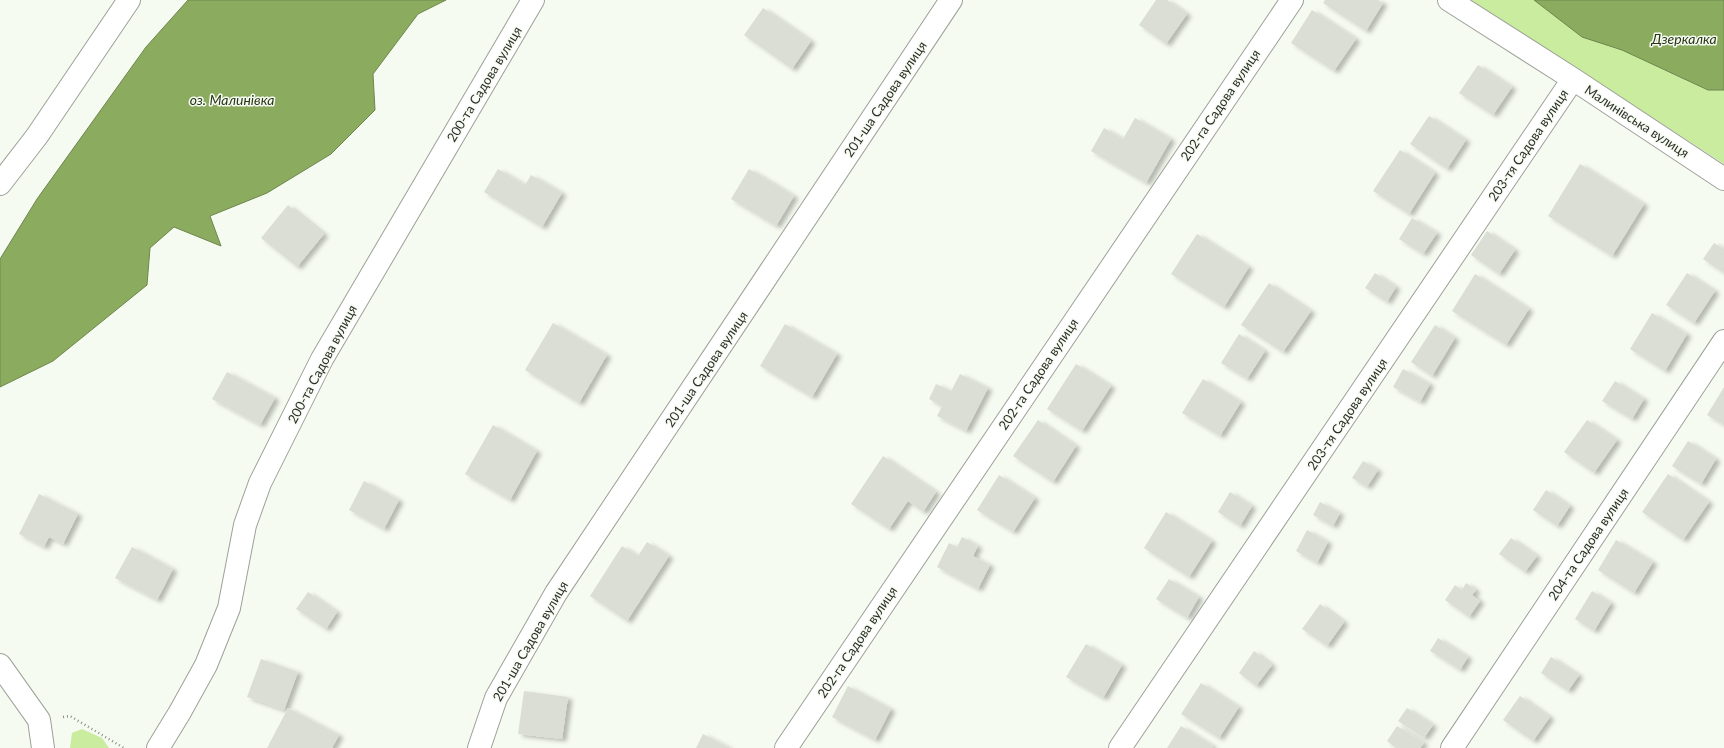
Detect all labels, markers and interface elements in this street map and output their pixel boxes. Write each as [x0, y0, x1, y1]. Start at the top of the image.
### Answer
street label: 200-та Садова вулиця [443, 23, 525, 145]
water label: Дзеркалка [1650, 30, 1717, 47]
street label: 201-ша Садова вулиця [840, 38, 930, 160]
street label: 202-га Садова вулиця [1177, 46, 1263, 164]
street label: Малинівська вулиця [1582, 81, 1692, 161]
street label: 203-тя Садова вулиця [1485, 86, 1571, 204]
water label: оз. Малинівка [190, 91, 274, 108]
street label: 200-та Садова вулиця [284, 302, 360, 426]
street label: 201-ша Садова вулиця [661, 308, 751, 430]
street label: 202-га Садова вулиця [995, 315, 1081, 433]
street label: 203-тя Садова вулиця [1304, 355, 1390, 473]
street label: 204-та Садова вулиця [1544, 485, 1632, 603]
street label: 201-ша Садова вулиця [489, 578, 571, 704]
street label: 202-га Садова вулиця [814, 583, 900, 701]

